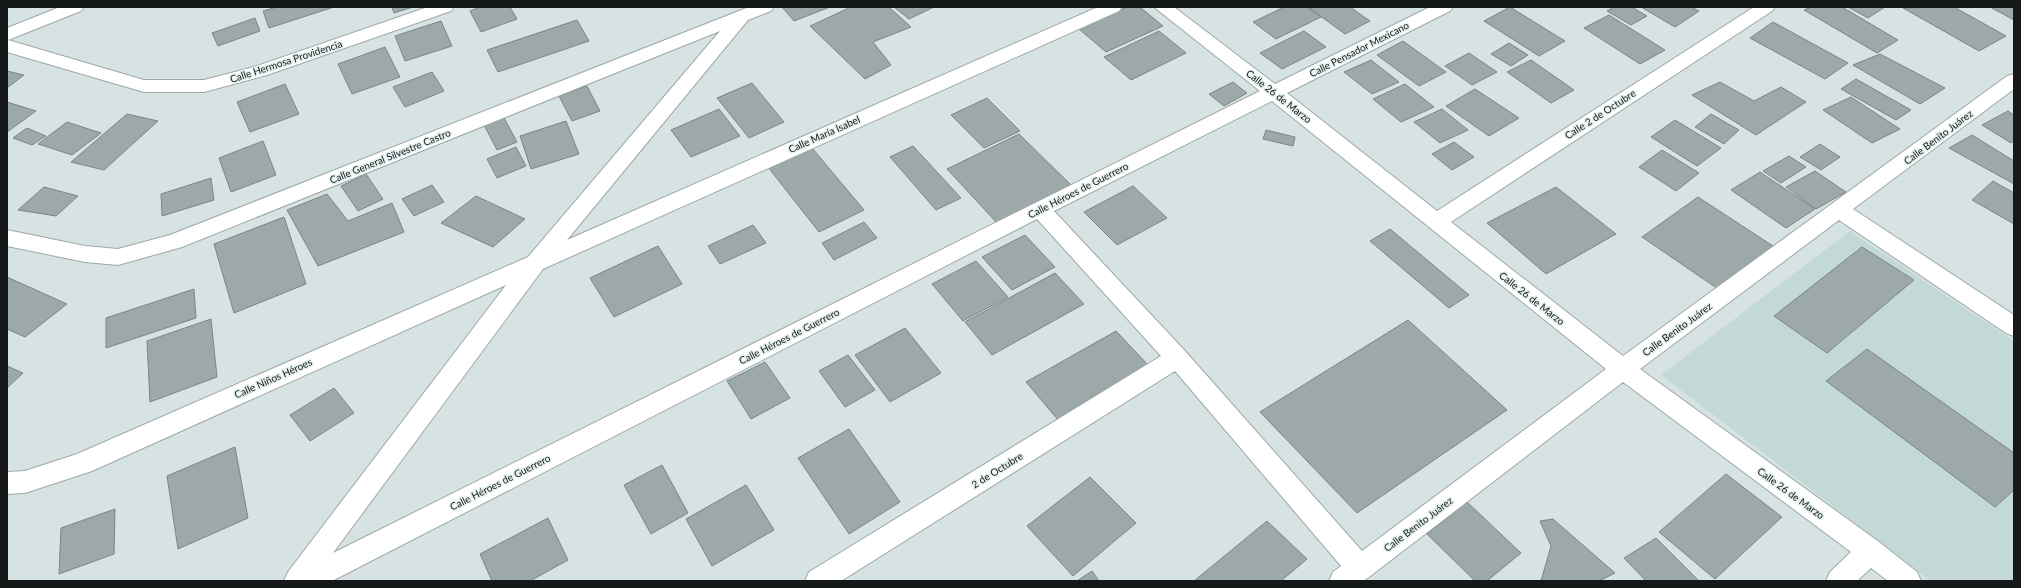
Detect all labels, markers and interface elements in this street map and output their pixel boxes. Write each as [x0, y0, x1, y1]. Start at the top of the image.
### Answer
street label: Calle Pensador Mexicano [1307, 19, 1411, 79]
street label: Calle Hermosa Providencia [228, 37, 344, 85]
street label: Calle 26 de Marzo [1244, 67, 1314, 125]
street label: Calle 2 de Octubre [1562, 87, 1638, 141]
street label: Calle Benito Juárez [1901, 107, 1975, 167]
street label: Calle María Isabel [786, 113, 862, 155]
street label: Calle General Silvestre Castro [328, 126, 453, 186]
street label: Calle Héroes de Guerrero [1026, 159, 1131, 221]
street label: Calle 26 de Marzo [1497, 269, 1567, 327]
street label: Calle Benito Juárez [1640, 299, 1715, 358]
street label: Calle Héroes de Guerrero [737, 305, 842, 367]
street label: Calle Niños Héroes [232, 355, 314, 401]
street label: 2 de Octubre [969, 450, 1025, 490]
street label: Calle Héroes de Guerrero [448, 451, 553, 513]
street label: Calle 26 de Marzo [1755, 465, 1827, 521]
street label: Calle Benito Juárez [1381, 494, 1455, 554]

